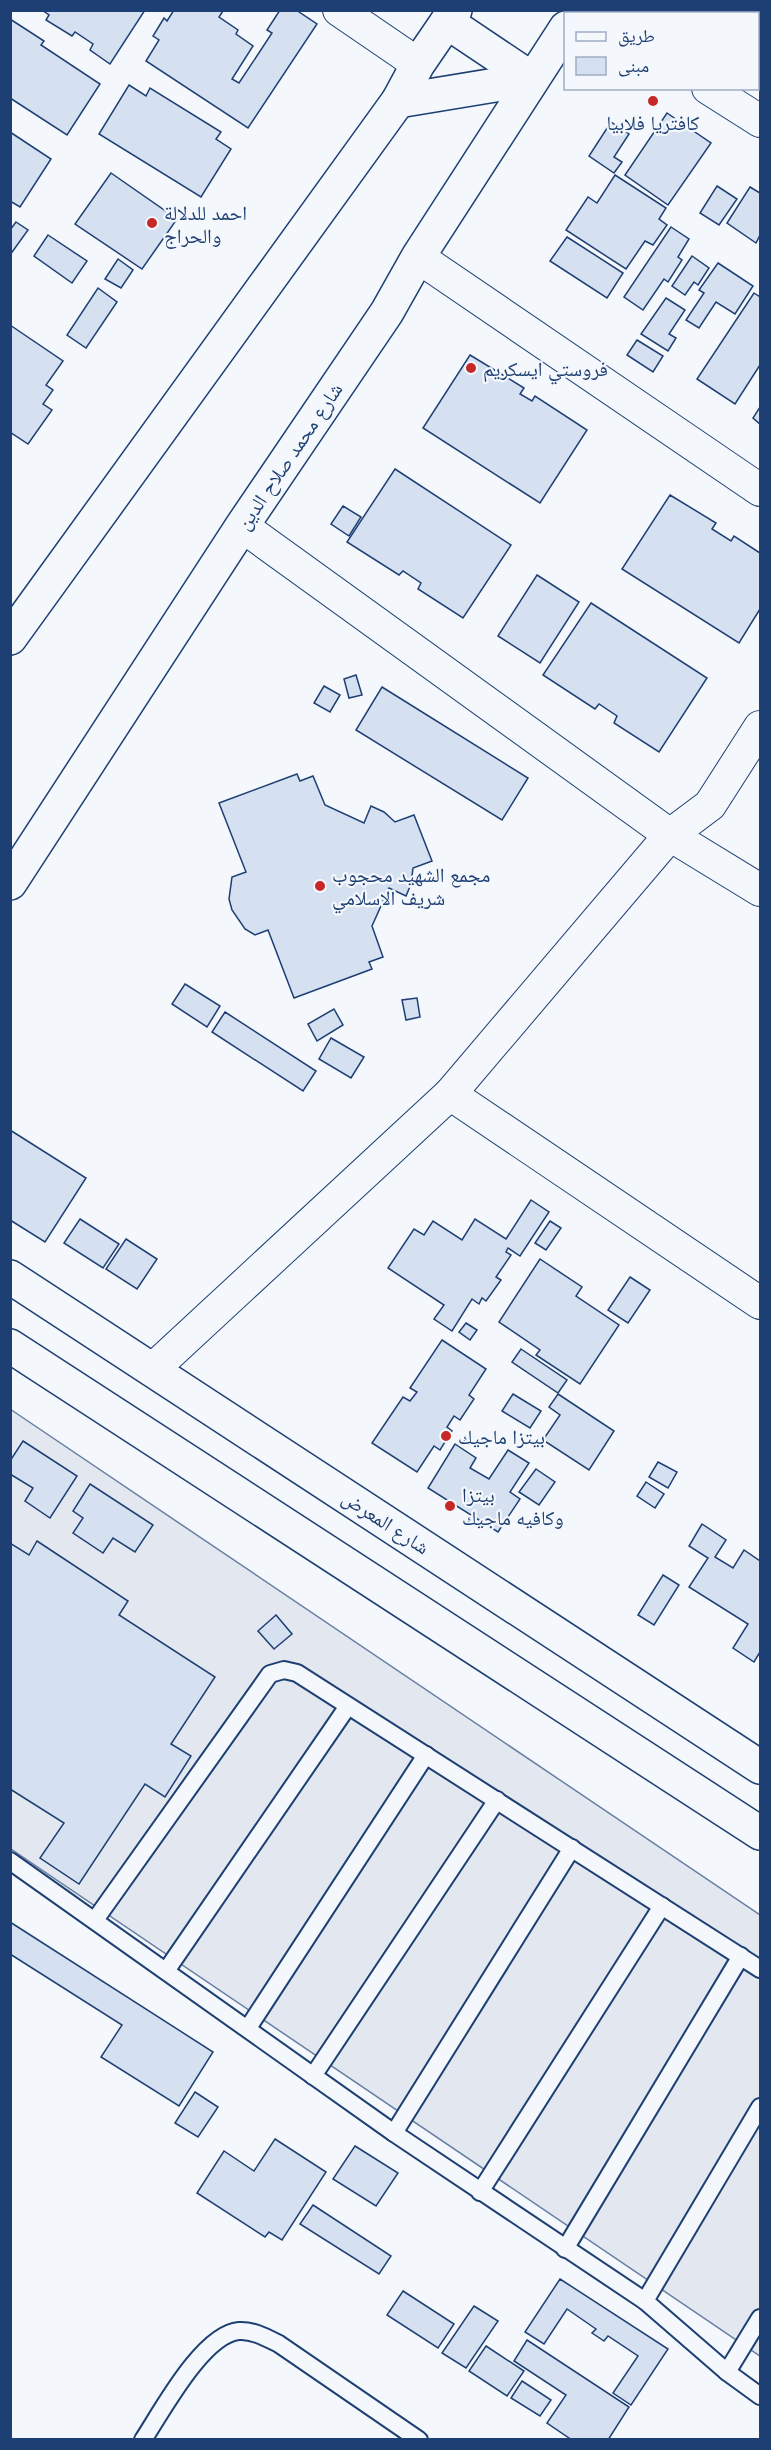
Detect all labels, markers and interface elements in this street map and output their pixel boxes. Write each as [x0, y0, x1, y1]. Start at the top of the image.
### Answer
legend [564, 12, 759, 90]
text: طريق [618, 24, 655, 47]
text: مبنى [618, 54, 649, 77]
marker: كافتريا فلابيا [646, 94, 660, 108]
place label: كافتريا فلابيا [607, 110, 699, 135]
place label: احمد للدلالة والحراج [164, 200, 247, 249]
marker: احمد للدلالة والحراج [145, 216, 159, 230]
place label: فروستي ايسكريم [483, 356, 608, 385]
marker: فروستي ايسكريم [464, 361, 478, 375]
street label: شارع محمد صلاح الدين [230, 378, 348, 535]
place label: مجمع الشهيد محجوب شريف الاسلامي [332, 862, 490, 914]
marker: مجمع الشهيد محجوب شريف الاسلامي [313, 879, 327, 893]
place label: بيتزا ماجيك [458, 1424, 545, 1449]
marker: بيتزا ماجيك [439, 1429, 453, 1443]
place label: بيتزا وكافيه ماجيك [462, 1482, 564, 1530]
street label: شارع المعرض [337, 1485, 434, 1560]
marker: بيتزا وكافيه ماجيك [443, 1499, 457, 1513]

